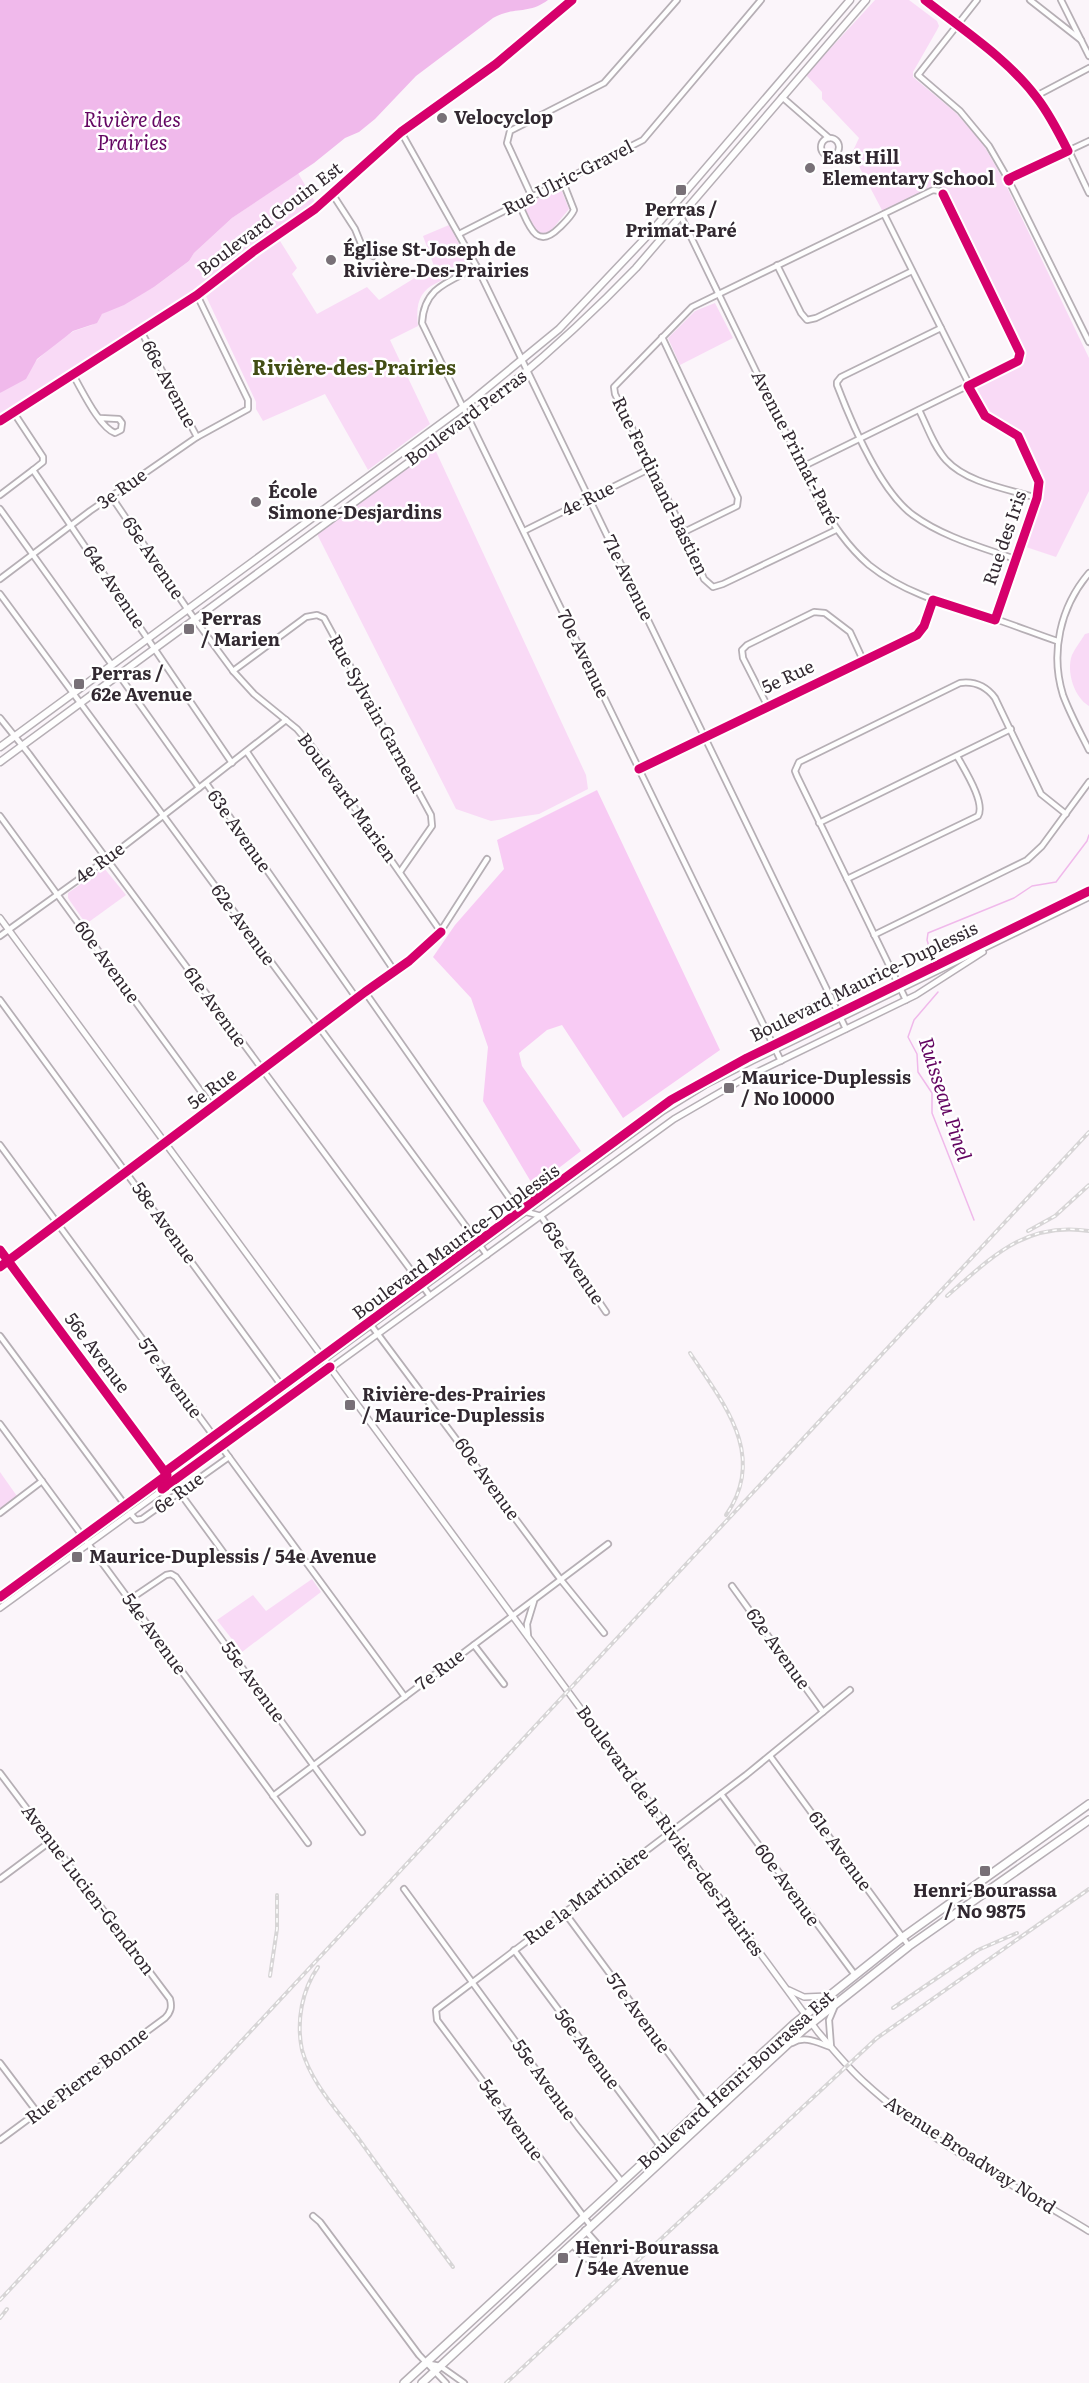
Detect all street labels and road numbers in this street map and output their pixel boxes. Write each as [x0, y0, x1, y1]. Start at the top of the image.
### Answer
street label: Rue Ulric-Gravel [497, 132, 637, 221]
street label: Boulevard Gouin Est [191, 154, 348, 281]
street label: 66e Avenue [136, 335, 205, 432]
street label: Boulevard Perras [399, 362, 532, 472]
street label: Avenue Primat-Paré [746, 365, 847, 529]
street label: Rue Ferdinand-Bastien [606, 391, 716, 579]
street label: 3e Rue [91, 461, 152, 515]
street label: 4e Rue [556, 473, 618, 522]
street label: Rue des Iris [975, 487, 1032, 588]
street label: 65e Avenue [117, 510, 192, 604]
street label: 71e Avenue [597, 530, 662, 625]
street label: 64e Avenue [77, 539, 153, 633]
street label: 70e Avenue [551, 604, 617, 702]
street label: Rue Sylvain Garneau [323, 629, 432, 797]
street label: 5e Rue [757, 652, 818, 700]
street label: Boulevard Marien [292, 727, 405, 868]
street label: 63e Avenue [202, 783, 279, 877]
street label: 4e Rue [69, 834, 130, 889]
street label: 62e Avenue [205, 878, 283, 970]
street label: 60e Avenue [69, 914, 147, 1008]
street label: Boulevard Maurice-Duplessis [745, 914, 982, 1048]
street label: 61e Avenue [178, 961, 255, 1052]
street label: 5e Rue [181, 1060, 241, 1115]
street label: Boulevard Maurice-Duplessis [346, 1156, 564, 1325]
street label: 58e Avenue [126, 1176, 204, 1269]
street label: 63e Avenue [536, 1215, 612, 1309]
street label: 56e Avenue [59, 1306, 138, 1398]
street label: 57e Avenue [133, 1331, 210, 1423]
street label: 60e Avenue [449, 1431, 527, 1525]
street label: 6e Rue [148, 1465, 209, 1519]
street label: 54e Avenue [116, 1587, 194, 1680]
street label: 62e Avenue [740, 1602, 818, 1694]
street label: 55e Avenue [216, 1635, 293, 1727]
street label: 7e Rue [409, 1641, 469, 1696]
street label: Boulevard de la Rivière-des-Prairies [571, 1699, 772, 1961]
street label: Avenue Lucien-Gendron [16, 1798, 163, 1980]
street label: 61e Avenue [803, 1805, 880, 1896]
street label: 60e Avenue [749, 1837, 827, 1931]
street label: Rue la Martinière [517, 1839, 653, 1951]
street label: 57e Avenue [601, 1966, 678, 2058]
street label: Boulevard Henri-Bourassa Est [631, 1983, 840, 2175]
street label: 56e Avenue [549, 2002, 628, 2094]
street label: Rue Pierre Bonne [19, 2020, 153, 2130]
street label: 55e Avenue [507, 2033, 584, 2125]
street label: 54e Avenue [473, 2073, 551, 2166]
street label: Avenue Broadway Nord [880, 2088, 1062, 2219]

